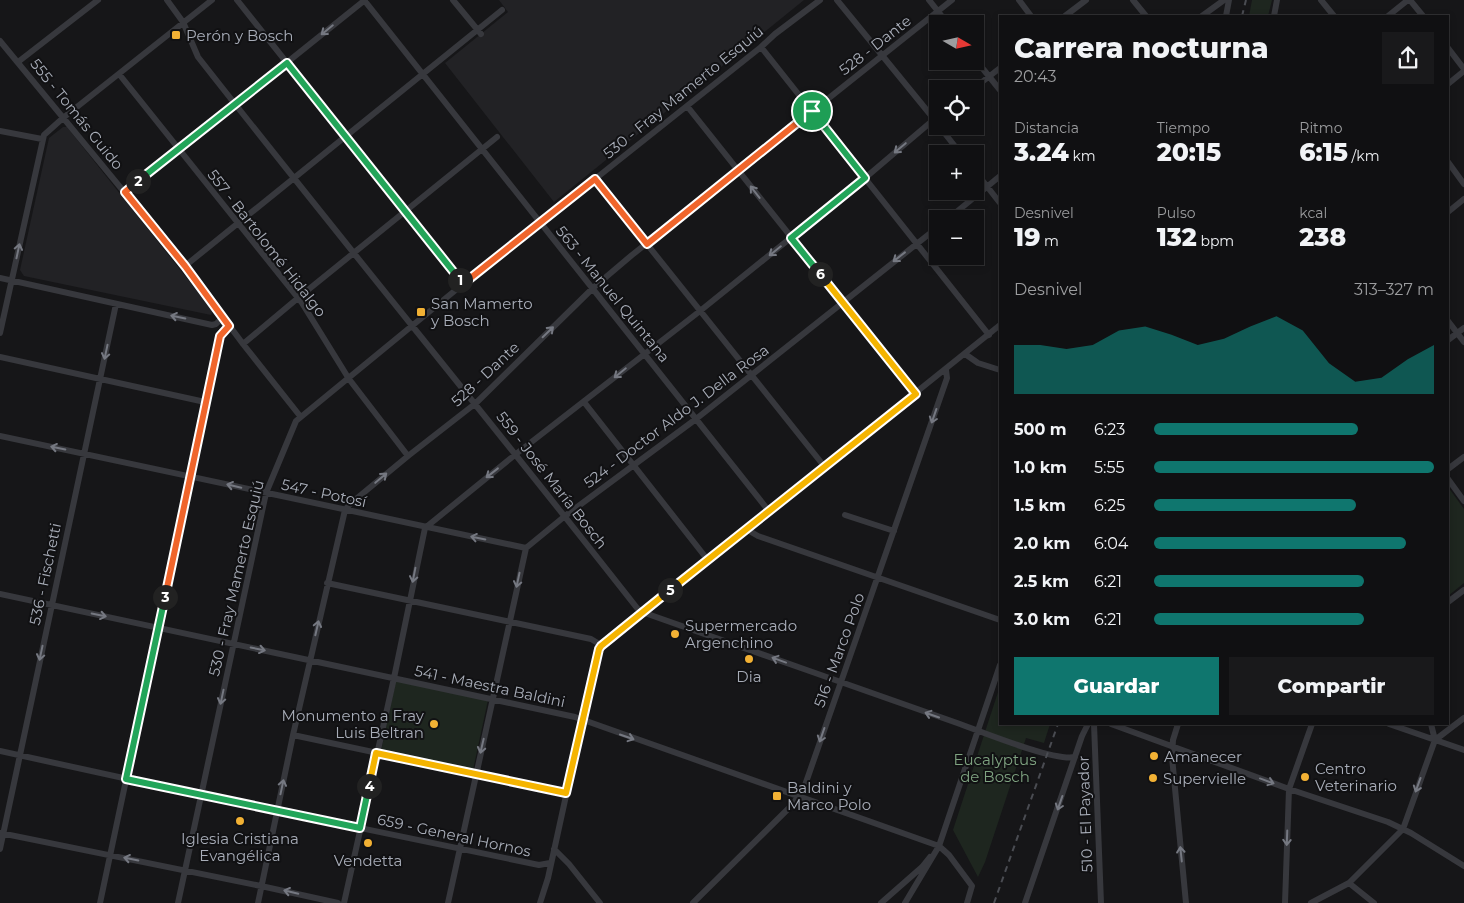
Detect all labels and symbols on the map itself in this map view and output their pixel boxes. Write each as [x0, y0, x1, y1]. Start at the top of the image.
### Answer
street label: 528 - Dante [835, 11, 915, 79]
north arrow [929, 15, 984, 70]
street label: 530 - Fray Mamerto Esquiú [599, 21, 767, 163]
one-way arrow [321, 25, 334, 36]
place label: Perón y Bosch [186, 26, 294, 45]
marker: Perón y Bosch [170, 29, 182, 41]
street label: 555 - Tomás Guido [26, 55, 128, 173]
pin [791, 90, 833, 132]
one-way arrow [894, 142, 907, 153]
street label: 557 - Bartolomé Hidalgo [203, 165, 331, 321]
pin: 2 [126, 168, 150, 194]
one-way arrow [749, 186, 760, 199]
street label: 563 - Manuel Quintana [552, 222, 674, 366]
one-way arrow [13, 244, 23, 260]
one-way arrow [768, 245, 781, 256]
one-way arrow [893, 252, 906, 263]
pin: 6 [808, 262, 832, 286]
pin: 1 [448, 268, 472, 292]
place label: San Mamerto y Bosch [430, 294, 533, 330]
marker: San Mamerto y Bosch [415, 306, 427, 318]
one-way arrow [170, 312, 186, 322]
one-way arrow [542, 326, 554, 339]
street label: 528 - Dante [447, 338, 523, 410]
street label: 524 - Doctor Aldo J. Della Rosa [580, 340, 772, 492]
one-way arrow [101, 343, 110, 359]
one-way arrow [614, 368, 627, 379]
street label: 559 - José María Bosch [492, 407, 612, 553]
one-way arrow [929, 408, 938, 424]
one-way arrow [50, 443, 66, 452]
one-way arrow [486, 468, 499, 479]
one-way arrow [374, 472, 387, 483]
street label: 547 - Potosí [280, 475, 369, 511]
street label: 530 - Fray Mamerto Esquiú [204, 478, 268, 678]
one-way arrow [226, 481, 242, 490]
street label: 536 - Fischetti [25, 521, 65, 627]
one-way arrow [471, 533, 487, 543]
one-way arrow [409, 567, 418, 583]
one-way arrow [513, 572, 522, 588]
pin: 5 [658, 578, 682, 602]
pin: 3 [152, 584, 178, 610]
street label: 516 - Marco Polo [809, 590, 869, 710]
one-way arrow [90, 611, 106, 621]
place label: Supermercado Argenchino [685, 616, 797, 652]
one-way arrow [313, 621, 322, 637]
marker: Supermercado Argenchino [669, 628, 681, 640]
one-way arrow [36, 644, 46, 660]
one-way arrow [249, 645, 265, 655]
marker: Dia [743, 653, 755, 665]
one-way arrow [771, 655, 787, 665]
street label: 541 - Maestra Baldini [413, 661, 567, 711]
place label: Dia [736, 667, 762, 686]
one-way arrow [217, 689, 226, 705]
place label: Monumento a Fray Luis Beltran [282, 706, 425, 742]
one-way arrow [924, 709, 940, 719]
marker: Monumento a Fray Luis Beltran [428, 718, 440, 730]
one-way arrow [817, 726, 826, 742]
one-way arrow [619, 733, 635, 742]
one-way arrow [477, 738, 486, 754]
place label: Amanecer [1164, 747, 1242, 766]
park label: Eucalyptus de Bosch [953, 750, 1037, 786]
marker: Amanecer [1148, 750, 1160, 762]
street label: 510 - El Payador [1073, 755, 1097, 873]
place label: Centro Veterinario [1315, 759, 1397, 795]
place label: Supervielle [1163, 769, 1246, 788]
marker: Centro Veterinario [1299, 771, 1311, 783]
marker: Supervielle [1147, 772, 1159, 784]
pin: 4 [356, 774, 382, 798]
one-way arrow [1259, 777, 1274, 786]
one-way arrow [1413, 777, 1422, 793]
place label: Baldini y Marco Polo [787, 778, 871, 814]
one-way arrow [278, 779, 288, 795]
marker: Baldini y Marco Polo [771, 790, 783, 802]
one-way arrow [1054, 795, 1064, 811]
street label: 659 - General Hornos [375, 809, 533, 861]
marker: Iglesia Cristiana Evangélica [234, 815, 246, 827]
place label: Iglesia Cristiana Evangélica [181, 829, 299, 865]
one-way arrow [1282, 830, 1292, 846]
marker: Vendetta [362, 837, 374, 849]
one-way arrow [1177, 847, 1186, 863]
place label: Vendetta [334, 851, 402, 870]
one-way arrow [124, 854, 140, 864]
one-way arrow [283, 887, 299, 896]

